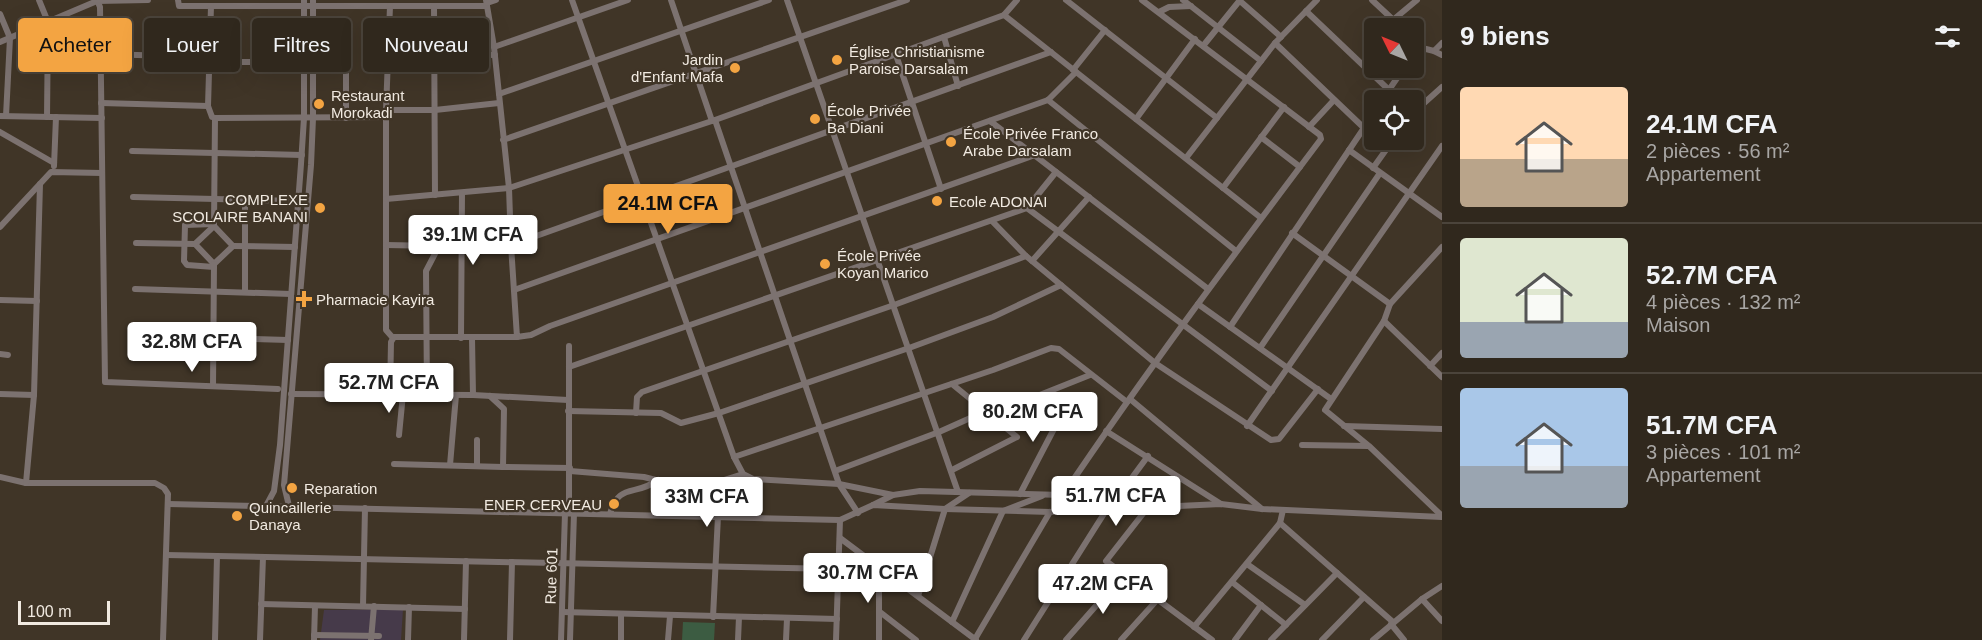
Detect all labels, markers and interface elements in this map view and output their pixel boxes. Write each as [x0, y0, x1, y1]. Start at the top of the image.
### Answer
chip: Acheter [18, 18, 132, 72]
chip: Louer [144, 18, 240, 72]
chip: Filtres [252, 18, 351, 72]
chip: Nouveau [363, 18, 489, 72]
north arrow [1364, 18, 1424, 78]
map controls [1364, 18, 1424, 150]
icon: filters [1931, 20, 1964, 53]
text: 9 biens [1460, 21, 1550, 51]
place label: Église Christianisme Paroise Darsalam [849, 43, 985, 77]
place label: Jardin d'Enfant Mafa [631, 51, 724, 85]
marker: Église Christianisme Paroise Darsalam [830, 53, 844, 67]
marker: Jardin d'Enfant Mafa [728, 61, 742, 75]
place label: Restaurant Morokadi [331, 87, 405, 121]
button: locate [1364, 90, 1424, 150]
marker: Restaurant Morokadi [312, 97, 326, 111]
place label: École Privée Ba Diani [827, 102, 911, 136]
text: 24.1M CFA [1646, 109, 1778, 139]
icon: home [1508, 111, 1580, 183]
marker: École Privée Ba Diani [808, 112, 822, 126]
place label: École Privée Franco Arabe Darsalam [963, 125, 1098, 159]
marker: École Privée Franco Arabe Darsalam [944, 135, 958, 149]
text: 2 pièces · 56 m² [1646, 140, 1789, 162]
text: Appartement [1646, 163, 1761, 185]
pin: 24.1M CFA [599, 184, 737, 235]
place label: COMPLEXE SCOLAIRE BANANI [172, 191, 308, 225]
text: 24.1M CFA [617, 192, 719, 214]
place label: Ecole ADONAI [949, 193, 1047, 210]
marker: Ecole ADONAI [930, 194, 944, 208]
marker: COMPLEXE SCOLAIRE BANANI [313, 201, 327, 215]
pin: 39.1M CFA [404, 215, 542, 266]
text: 39.1M CFA [422, 223, 524, 245]
place label: École Privée Koyan Marico [837, 247, 929, 281]
marker: École Privée Koyan Marico [818, 257, 832, 271]
text: 52.7M CFA [1646, 260, 1778, 290]
icon: home [1508, 262, 1580, 334]
place label: Pharmacie Kayira [316, 291, 435, 308]
text: 4 pièces · 132 m² [1646, 291, 1801, 313]
marker: Pharmacie Kayira [297, 292, 311, 306]
text: Maison [1646, 314, 1710, 336]
pin: 32.8M CFA [123, 322, 261, 373]
text: 32.8M CFA [141, 330, 243, 352]
pin: 52.7M CFA [320, 363, 458, 414]
text: 52.7M CFA [338, 371, 440, 393]
pin: 80.2M CFA [964, 392, 1102, 443]
text: 80.2M CFA [982, 400, 1084, 422]
text: 51.7M CFA [1646, 410, 1778, 440]
icon: home [1508, 412, 1580, 484]
text: 3 pièces · 101 m² [1646, 441, 1801, 463]
text: Appartement [1646, 464, 1761, 486]
pin: 51.7M CFA [1047, 476, 1185, 527]
pin: 33M CFA [652, 477, 762, 528]
place label: Reparation [304, 480, 377, 497]
marker: Reparation [285, 481, 299, 495]
text: 51.7M CFA [1065, 484, 1167, 506]
text: 33M CFA [665, 485, 749, 507]
place label: ENER CERVEAU [484, 496, 602, 513]
marker: ENER CERVEAU [607, 497, 621, 511]
place label: Quincaillerie Danaya [249, 499, 332, 533]
marker: Quincaillerie Danaya [230, 509, 244, 523]
street label: Rue 601 [542, 547, 560, 605]
pin: 30.7M CFA [799, 553, 937, 604]
text: 30.7M CFA [817, 561, 919, 583]
pin: 47.2M CFA [1034, 564, 1172, 615]
text: 47.2M CFA [1052, 572, 1154, 594]
scale bar [18, 598, 110, 626]
text: 100 m [27, 603, 71, 620]

